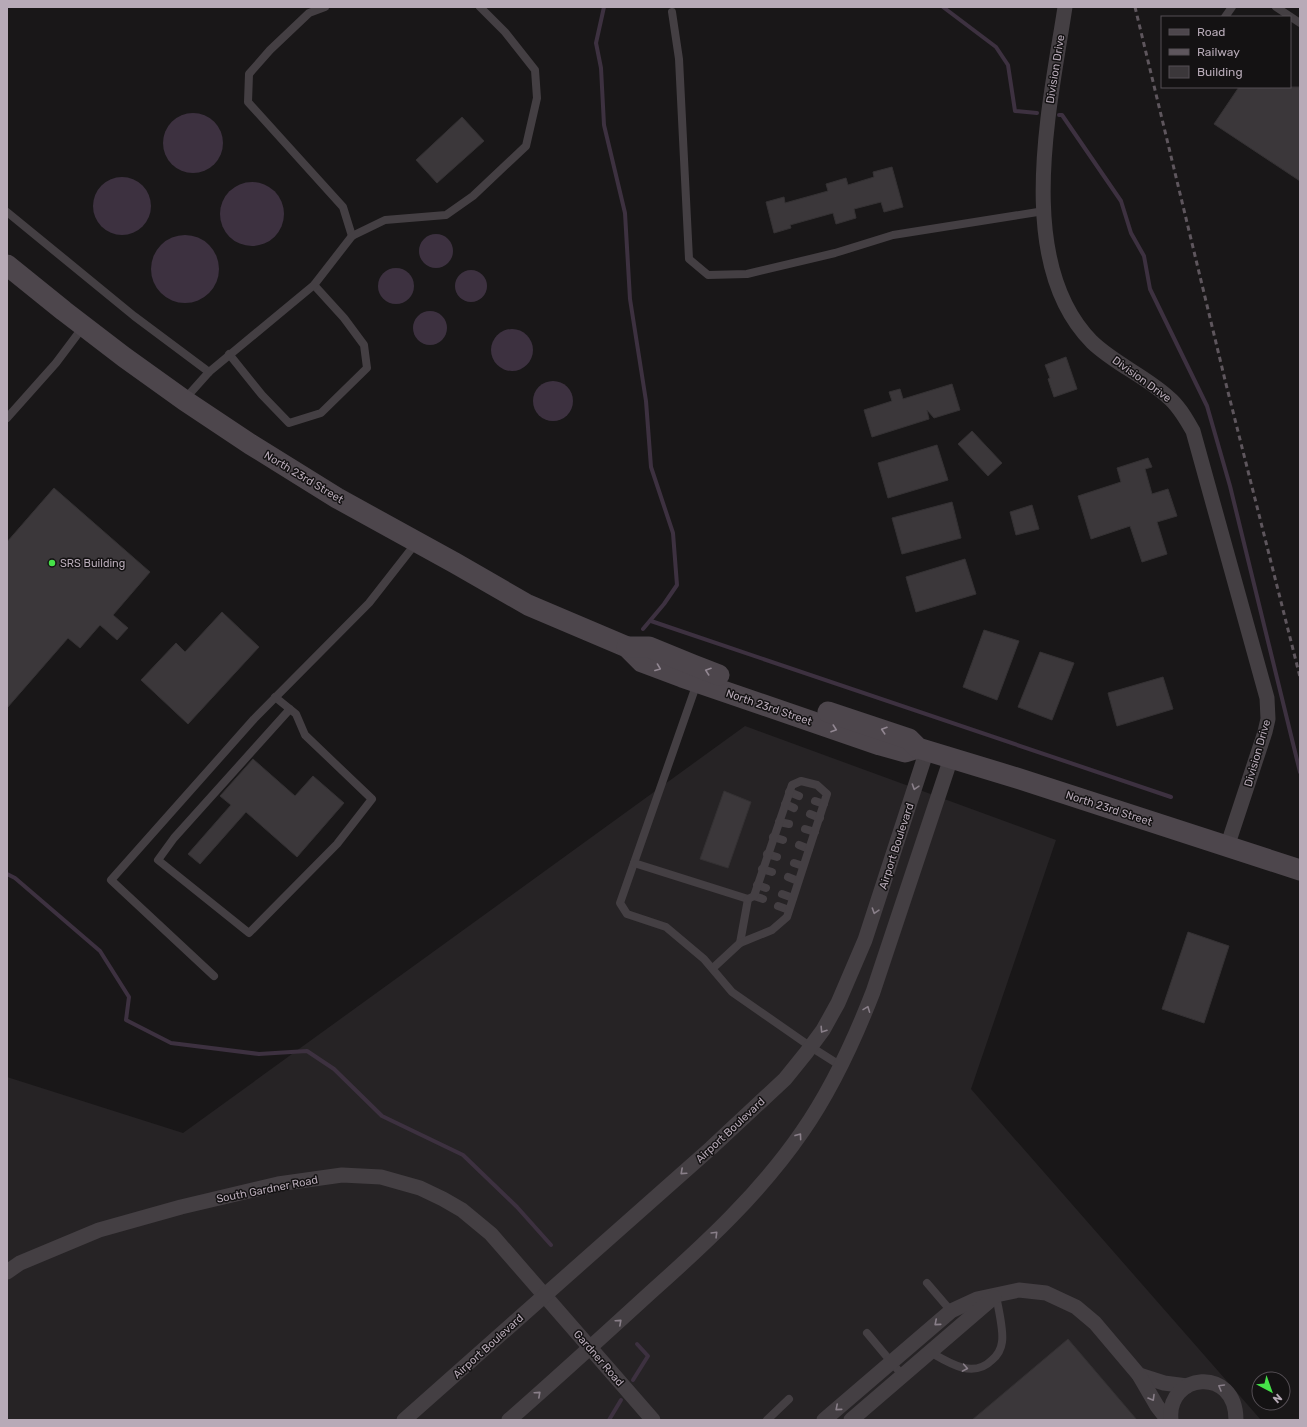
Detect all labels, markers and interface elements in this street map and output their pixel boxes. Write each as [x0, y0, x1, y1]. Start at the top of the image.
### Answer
legend [1161, 16, 1291, 88]
text: Road [1197, 25, 1225, 39]
street label: Division Drive [1044, 34, 1067, 104]
text: Railway [1197, 45, 1240, 59]
text: Building [1197, 65, 1243, 79]
street label: Division Drive [1110, 354, 1174, 405]
street label: North 23rd Street [262, 449, 346, 507]
place label: SRS Building [60, 557, 125, 570]
marker: SRS Building [47, 558, 57, 568]
one-way arrow [655, 664, 662, 672]
one-way arrow [705, 667, 712, 676]
street label: North 23rd Street [724, 687, 814, 728]
street label: Division Drive [1242, 718, 1273, 788]
one-way arrow [830, 724, 837, 733]
one-way arrow [881, 727, 888, 735]
one-way arrow [911, 784, 920, 791]
street label: North 23rd Street [1064, 788, 1154, 829]
street label: Airport Boulevard [876, 801, 917, 891]
one-way arrow [871, 907, 880, 914]
one-way arrow [862, 1005, 870, 1012]
one-way arrow [820, 1026, 827, 1033]
street label: Airport Boulevard [693, 1095, 768, 1166]
one-way arrow [795, 1133, 802, 1140]
one-way arrow [681, 1168, 688, 1175]
street label: South Gardner Road [215, 1173, 319, 1206]
one-way arrow [710, 1231, 718, 1239]
street label: Airport Boulevard [451, 1312, 526, 1381]
one-way arrow [614, 1319, 621, 1326]
one-way arrow [934, 1319, 941, 1326]
street label: Gardner Road [571, 1328, 626, 1389]
one-way arrow [962, 1363, 969, 1371]
north arrow [1251, 1371, 1291, 1411]
one-way arrow [1217, 1385, 1225, 1392]
one-way arrow [533, 1391, 541, 1399]
text: N [1270, 1391, 1284, 1406]
one-way arrow [1148, 1394, 1155, 1401]
one-way arrow [835, 1403, 842, 1410]

